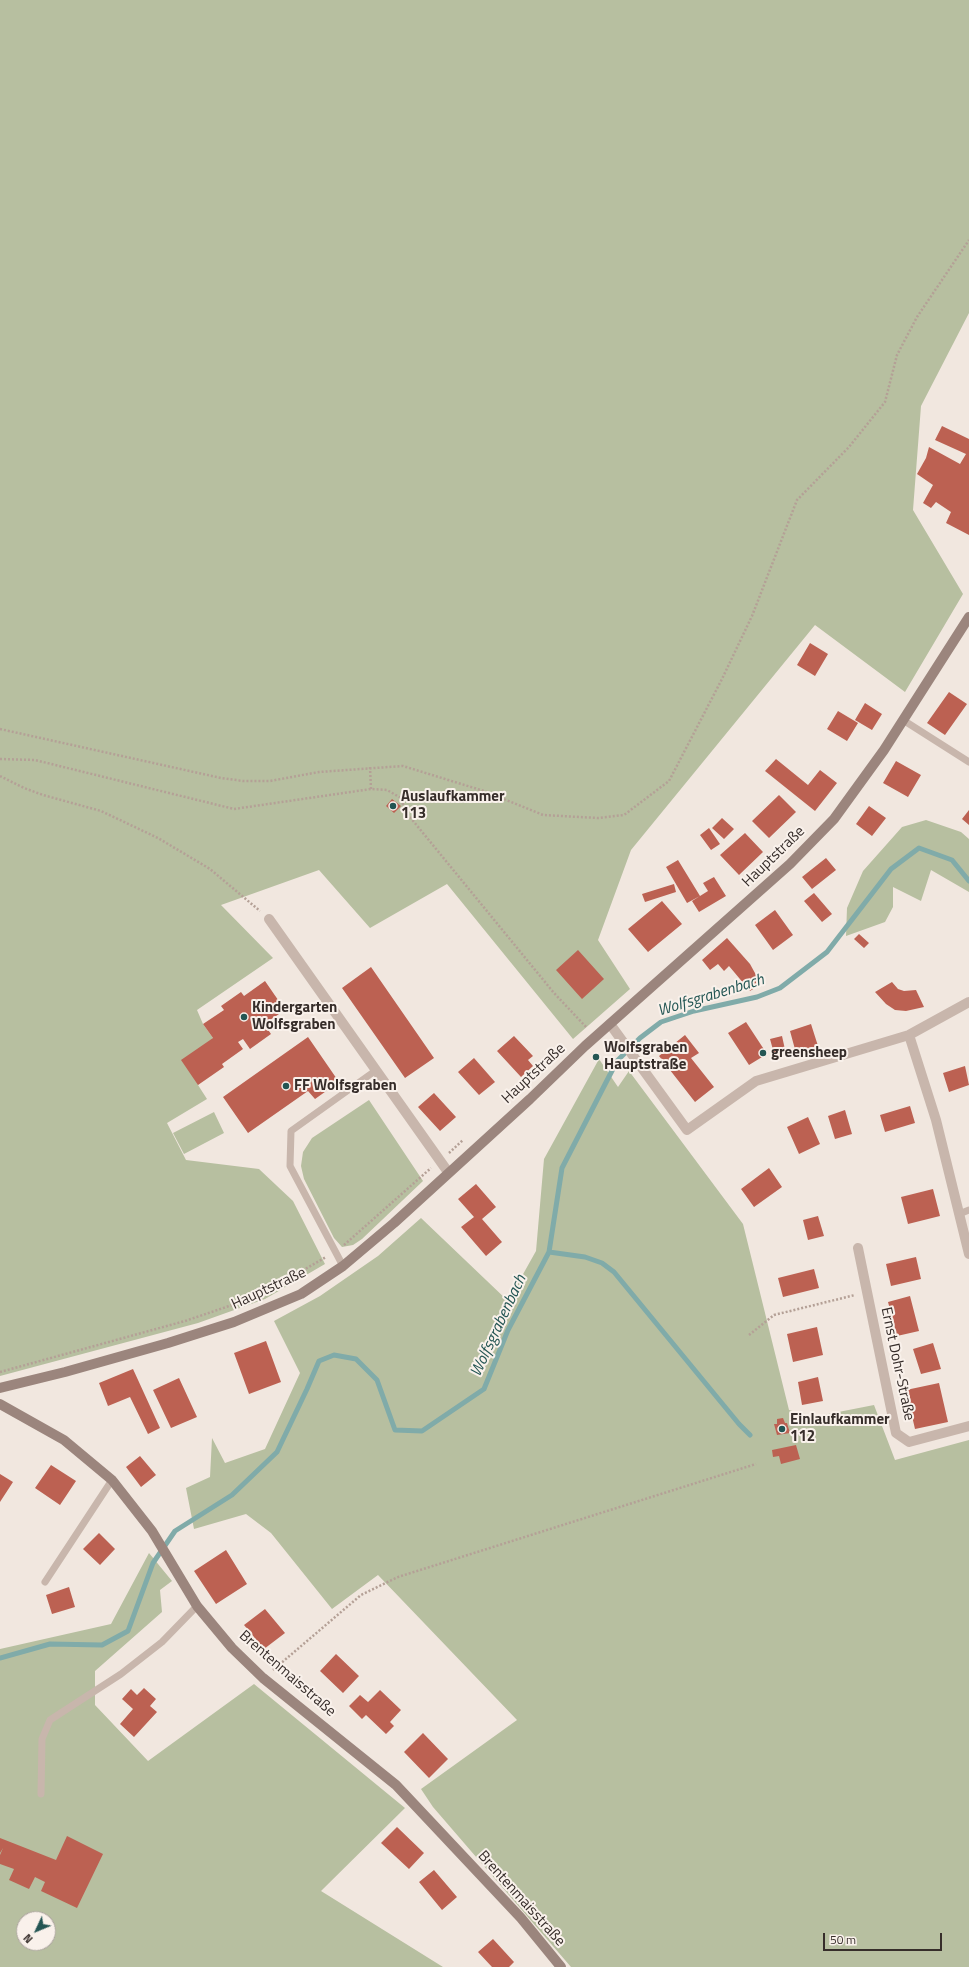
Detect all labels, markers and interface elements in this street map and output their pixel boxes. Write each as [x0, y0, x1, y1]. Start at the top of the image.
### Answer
place label: Auslaufkammer 113 [401, 788, 505, 823]
marker: Auslaufkammer 113 [388, 801, 398, 811]
street label: Hauptstraße [739, 823, 809, 891]
water label: Wolfsgrabenbach [656, 971, 766, 1021]
place label: Kindergarten Wolfsgraben [252, 999, 337, 1034]
marker: Kindergarten Wolfsgraben [239, 1012, 249, 1022]
place label: Wolfsgraben Hauptstraße [604, 1039, 687, 1074]
street label: Hauptstraße [499, 1040, 569, 1108]
place label: greensheep [771, 1044, 847, 1062]
marker: greensheep [758, 1048, 768, 1058]
marker: Wolfsgraben Hauptstraße [591, 1052, 601, 1062]
place label: FF Wolfsgraben [294, 1077, 397, 1095]
marker: FF Wolfsgraben [281, 1081, 291, 1091]
street label: Hauptstraße [229, 1264, 309, 1314]
water label: Wolfsgrabenbach [467, 1272, 531, 1380]
street label: Ernst Dohr-Straße [876, 1306, 918, 1422]
place label: Einlaufkammer 112 [790, 1411, 890, 1446]
marker: Einlaufkammer 112 [777, 1424, 787, 1434]
street label: Brentenmaisstraße [235, 1627, 339, 1721]
street label: Brentenmaisstraße [473, 1848, 569, 1950]
north arrow [16, 1911, 56, 1951]
scale bar [825, 1925, 944, 1951]
text: N [20, 1930, 36, 1947]
text: 50 m [830, 1930, 856, 1949]

